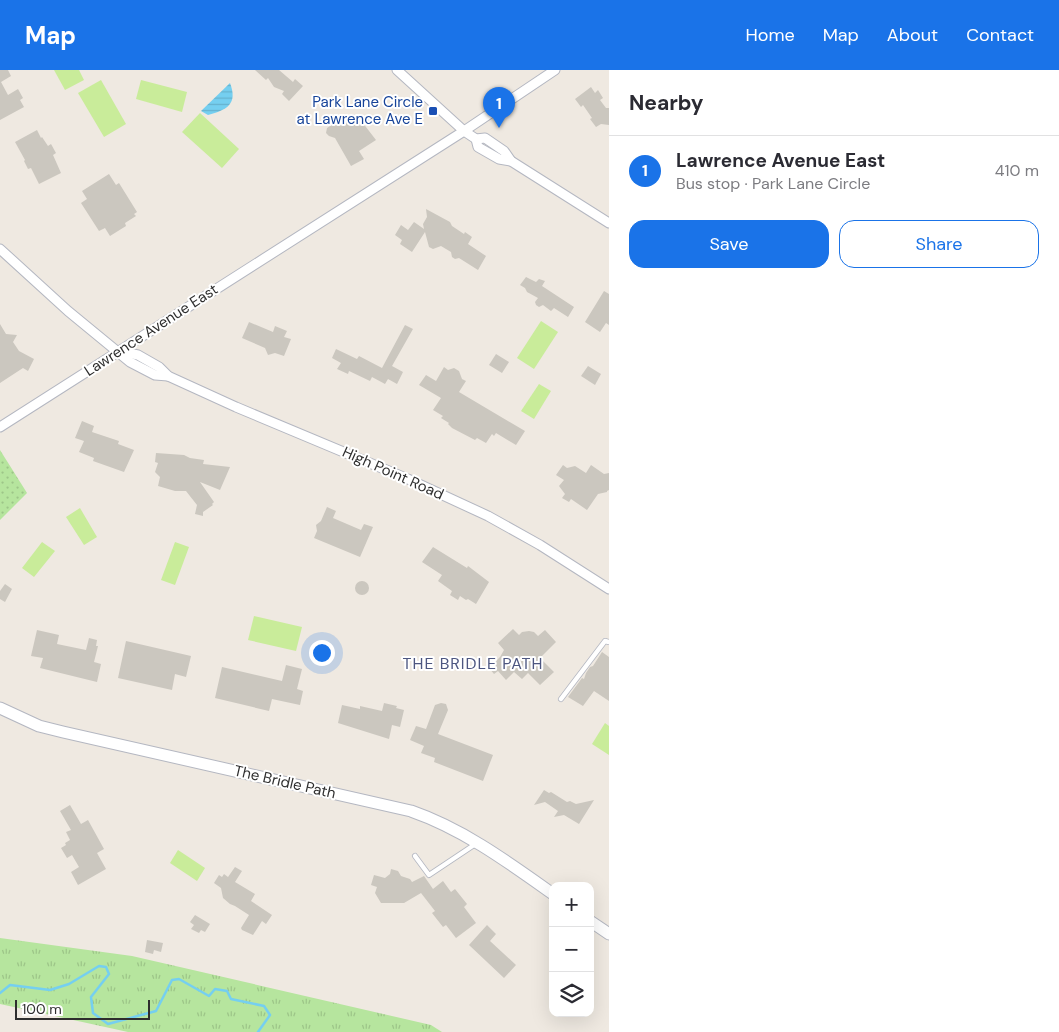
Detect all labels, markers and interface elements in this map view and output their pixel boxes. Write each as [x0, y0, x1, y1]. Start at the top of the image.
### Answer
text: Map [25, 20, 76, 51]
text: Home [745, 23, 795, 47]
text: Map [823, 23, 859, 47]
text: About [887, 23, 938, 47]
text: Contact [966, 23, 1034, 47]
pin: 1 [483, 87, 515, 128]
text: Nearby [629, 89, 703, 117]
place label: Park Lane Circle at Lawrence Ave E [297, 92, 423, 129]
marker: Park Lane Circle at Lawrence Ave E [427, 105, 439, 117]
text: Lawrence Avenue East [676, 148, 885, 173]
text: 1 [642, 160, 648, 181]
text: 410 m [995, 160, 1039, 181]
text: Bus stop · Park Lane Circle [676, 173, 870, 194]
button: Save [629, 220, 829, 268]
button: Share [839, 220, 1039, 268]
street label: Lawrence Avenue East [80, 279, 222, 381]
street label: High Point Road [339, 442, 447, 504]
your location [309, 640, 335, 666]
district label: THE BRIDLE PATH [403, 653, 543, 674]
street label: The Bridle Path [232, 761, 338, 803]
map controls [549, 882, 594, 1017]
button: + [549, 882, 594, 927]
button: − [549, 927, 594, 972]
button: layers [549, 972, 594, 1017]
scale bar [15, 997, 150, 1020]
text: 100 m [22, 1000, 62, 1018]

